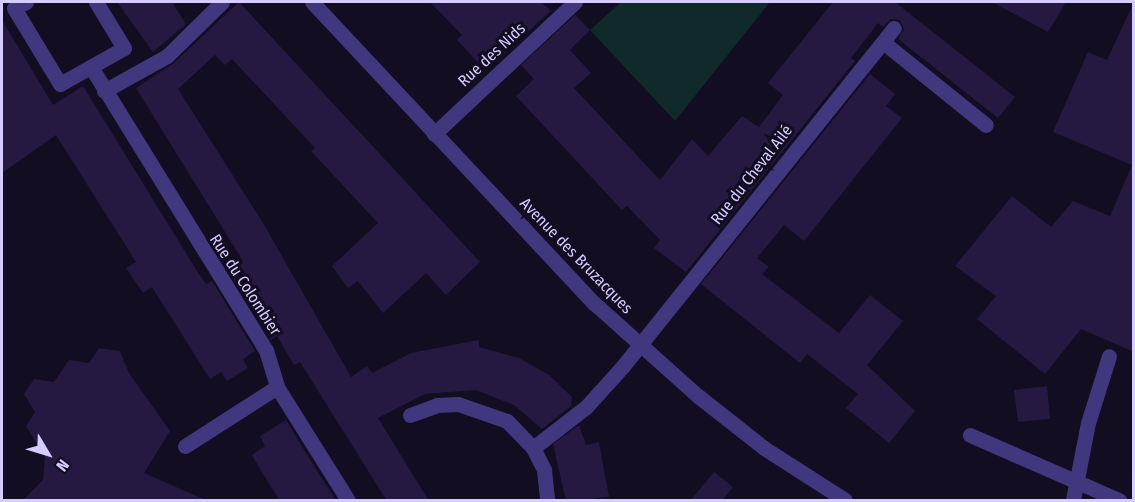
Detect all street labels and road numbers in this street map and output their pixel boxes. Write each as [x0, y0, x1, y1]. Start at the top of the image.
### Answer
street label: Rue des Nids [454, 19, 530, 91]
street label: Rue du Cheval Ailé [707, 122, 797, 228]
street label: Avenue des Bruzacques [516, 194, 636, 318]
street label: Rue du Colombier [205, 231, 285, 339]

